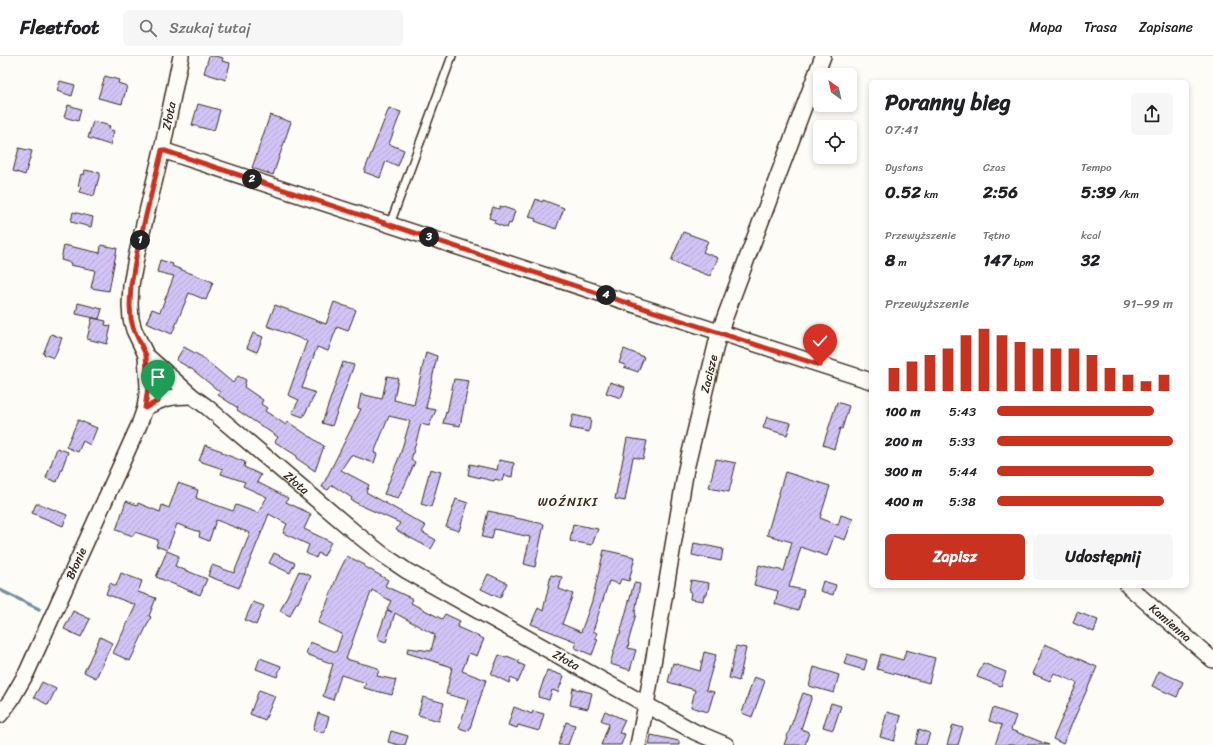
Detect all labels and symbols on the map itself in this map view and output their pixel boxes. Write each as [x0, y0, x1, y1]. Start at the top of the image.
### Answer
north arrow [813, 68, 857, 112]
street label: Złota [155, 99, 183, 132]
pin: 2 [242, 169, 262, 189]
pin: 3 [419, 227, 439, 247]
pin: 1 [130, 230, 150, 250]
pin: 4 [596, 285, 616, 305]
pin [803, 324, 837, 365]
street label: Zacisze [694, 352, 724, 395]
pin [141, 360, 175, 401]
street label: Złota [278, 465, 315, 501]
district label: WOŹNIKI [538, 490, 598, 513]
street label: Błonie [59, 544, 93, 583]
street label: Kamienna [1144, 598, 1197, 648]
street label: Złota [548, 643, 585, 677]

